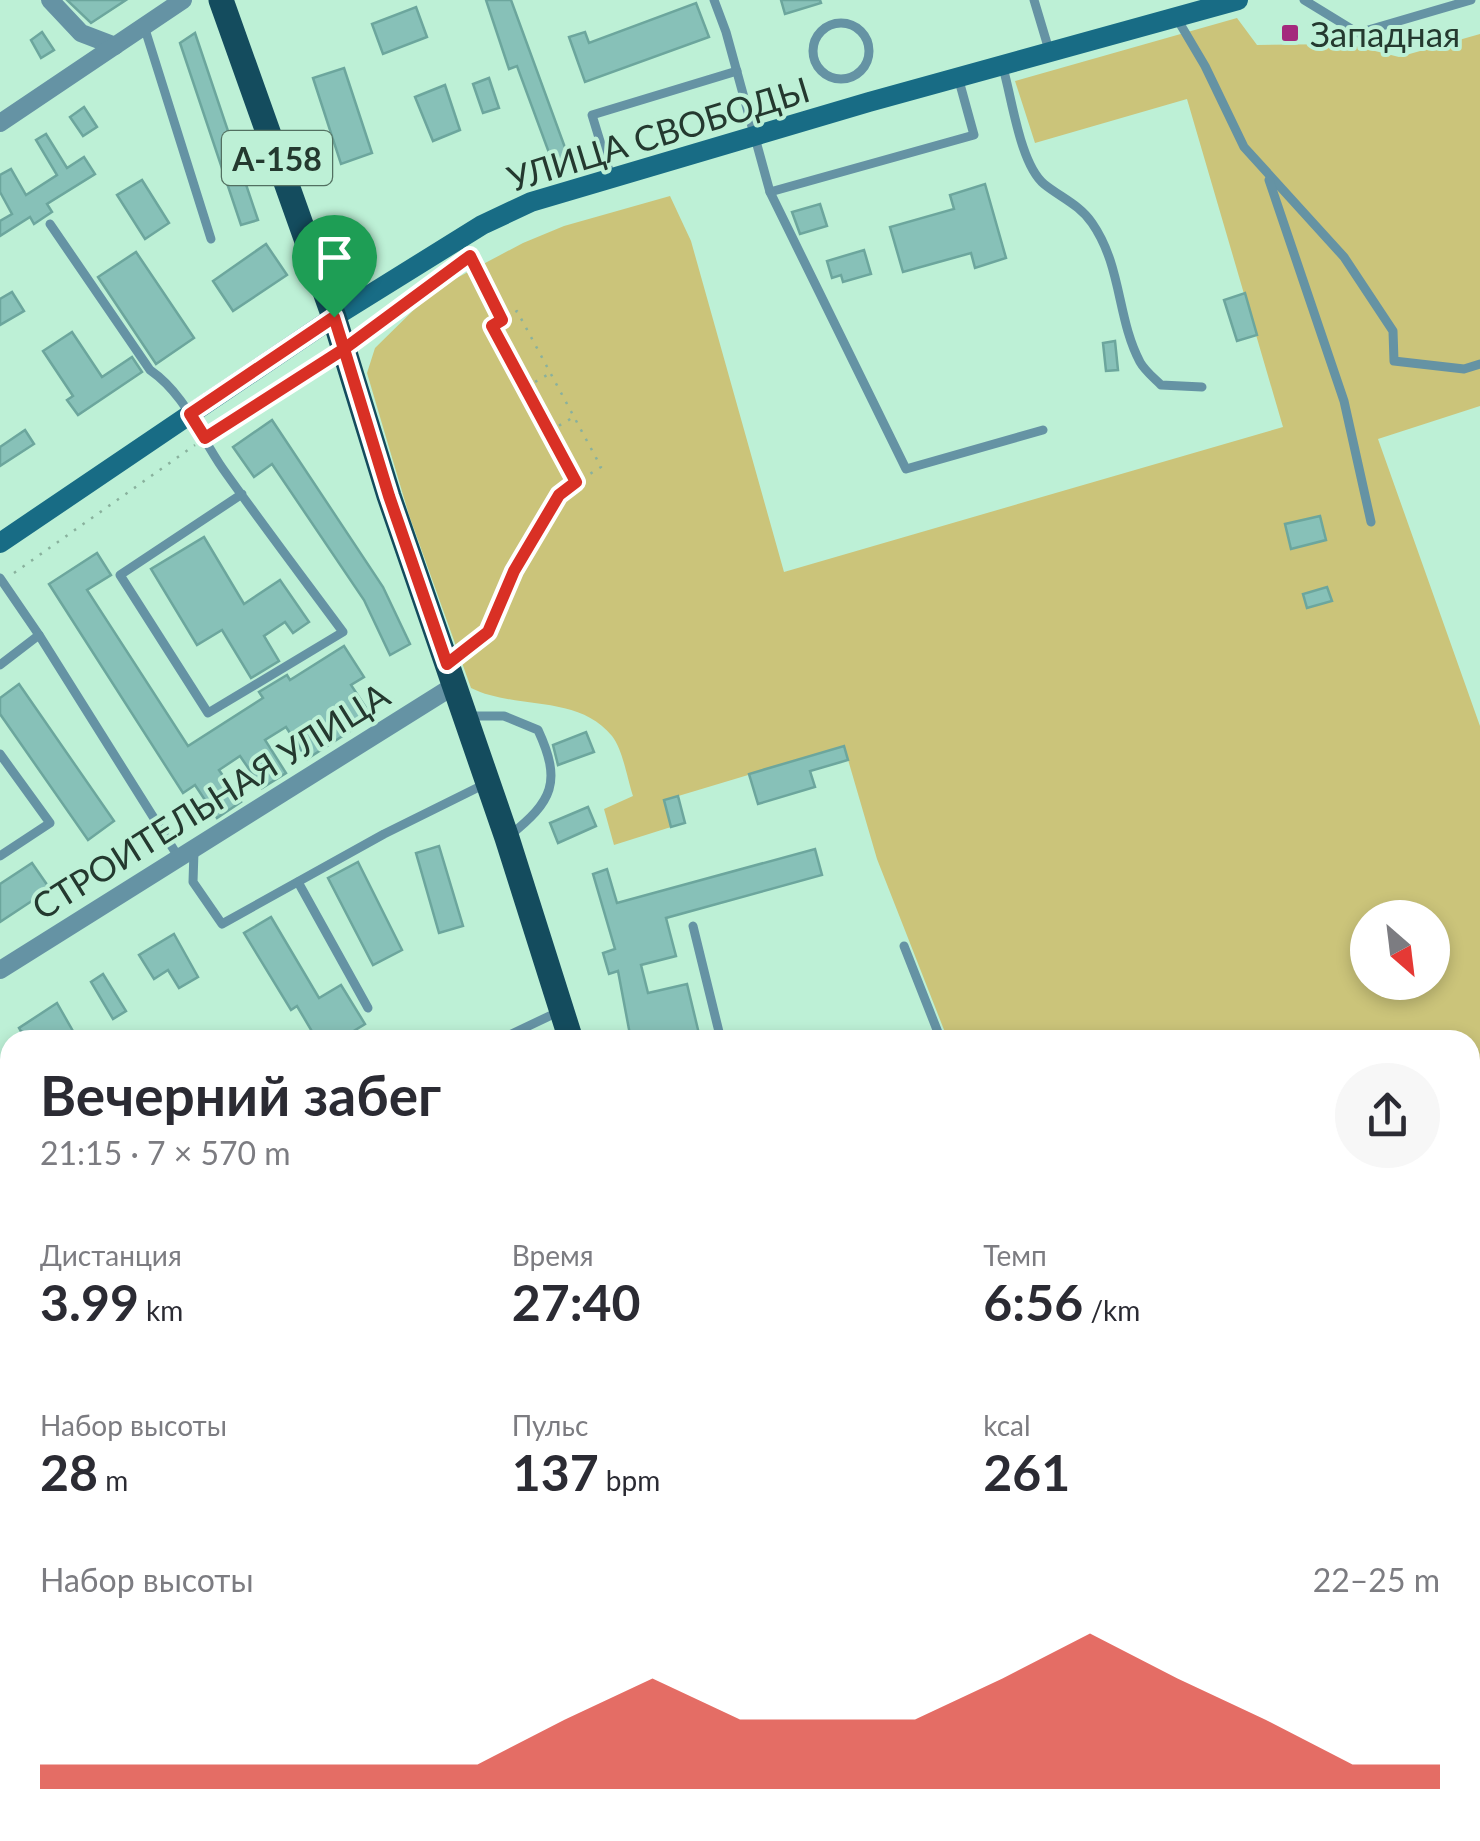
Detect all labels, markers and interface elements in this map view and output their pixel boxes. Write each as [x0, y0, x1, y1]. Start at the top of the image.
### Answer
place label: Западная [1310, 12, 1460, 54]
marker: Западная [1279, 22, 1301, 44]
street label: УЛИЦА СВОБОДЫ [502, 67, 814, 199]
road number: А-158 [222, 131, 332, 185]
pin [292, 215, 377, 318]
icon: arrive [307, 230, 362, 285]
street label: СТРОИТЕЛЬНАЯ УЛИЦА [24, 673, 397, 927]
north arrow [1350, 900, 1450, 1000]
map controls [1350, 900, 1450, 1000]
text: Вечерний забег [40, 1062, 441, 1128]
button: share [1335, 1063, 1440, 1168]
text: 21:15 · 7 × 570 m [40, 1133, 291, 1172]
text: Дистанция [40, 1238, 182, 1272]
text: Время [512, 1238, 593, 1272]
text: Темп [983, 1238, 1047, 1272]
text: 3.99 [40, 1272, 139, 1332]
text: 27:40 [512, 1272, 641, 1332]
text: 6:56 [983, 1272, 1083, 1332]
text: km [139, 1293, 183, 1327]
text: /km [1083, 1293, 1140, 1327]
text: Набор высоты [40, 1408, 227, 1442]
text: Пульс [512, 1408, 588, 1442]
text: kcal [983, 1408, 1031, 1442]
text: 28 [40, 1442, 98, 1502]
text: 137 [512, 1442, 599, 1502]
text: 261 [983, 1442, 1070, 1502]
text: m [98, 1463, 128, 1497]
text: bpm [599, 1463, 660, 1497]
text: Набор высоты [40, 1560, 254, 1599]
text: 22–25 m [1313, 1560, 1440, 1599]

